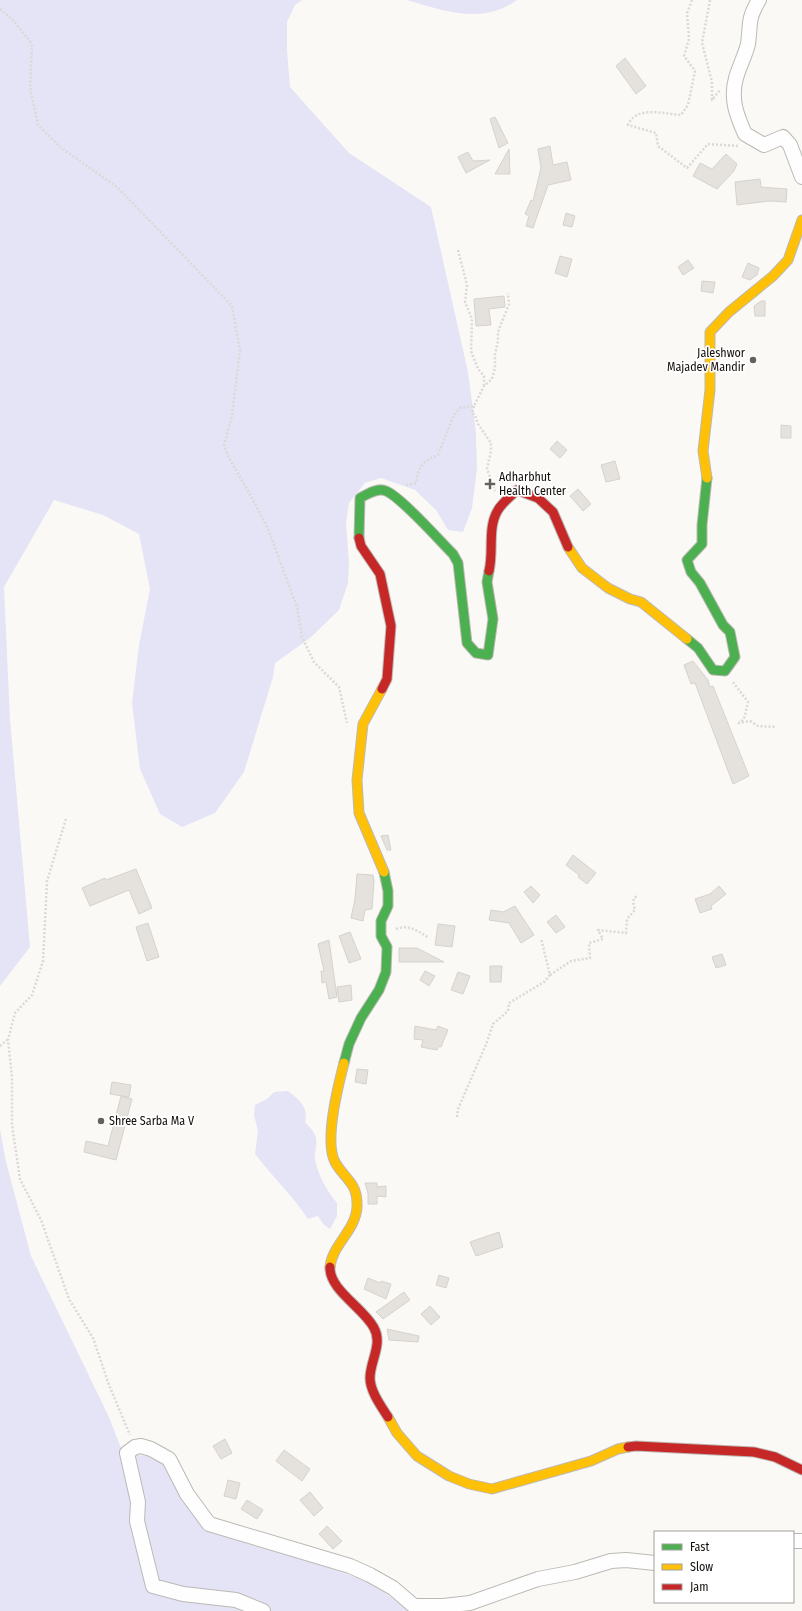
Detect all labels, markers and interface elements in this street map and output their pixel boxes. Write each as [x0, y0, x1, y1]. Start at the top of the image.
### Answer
place label: Jaleshwor Majadev Mandir [667, 346, 746, 374]
marker: Jaleshwor Majadev Mandir [748, 355, 758, 365]
place label: Adharbhut Health Center [499, 470, 567, 498]
marker: Adharbhut Health Center [484, 478, 496, 490]
place label: Shree Sarba Ma V [109, 1114, 195, 1128]
marker: Shree Sarba Ma V [96, 1116, 106, 1126]
legend [654, 1531, 794, 1603]
text: Fast [690, 1540, 709, 1554]
text: Slow [690, 1560, 713, 1574]
text: Jam [690, 1580, 708, 1594]

